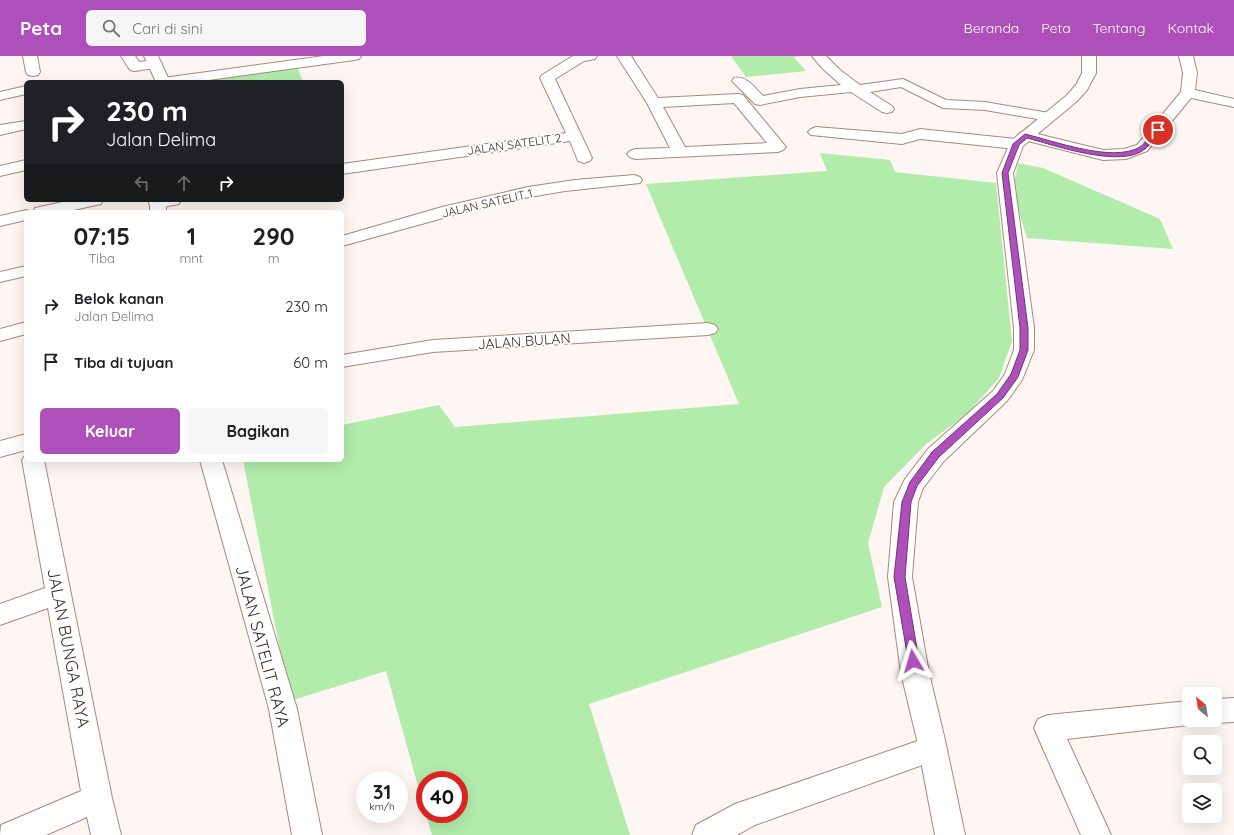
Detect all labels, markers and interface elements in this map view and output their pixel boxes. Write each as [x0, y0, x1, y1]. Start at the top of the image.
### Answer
search box [86, 10, 366, 46]
text: Peta [20, 16, 62, 40]
icon: search [100, 17, 122, 39]
text: Cari di sini [132, 19, 203, 38]
text: Beranda [964, 19, 1019, 37]
text: Peta [1041, 19, 1071, 37]
text: Tentang [1093, 19, 1146, 37]
text: Kontak [1168, 19, 1214, 37]
text: 230 m [106, 93, 188, 128]
icon: right [40, 96, 92, 148]
pin [1141, 113, 1175, 147]
icon: arrive [1147, 119, 1169, 141]
text: Jalan Delima [106, 128, 216, 151]
street label: JALAN SATELIT 2 [466, 130, 562, 158]
icon: left [131, 172, 153, 194]
icon: ahead [173, 172, 195, 194]
icon: right [215, 172, 237, 194]
street label: JALAN SATELIT 1 [440, 185, 534, 221]
text: 07:15 [73, 221, 130, 251]
text: 1 [187, 221, 196, 251]
text: 290 [253, 221, 295, 251]
text: Tiba [89, 250, 115, 266]
text: mnt [179, 250, 203, 266]
text: m [268, 250, 280, 266]
text: Belok kanan [74, 289, 164, 308]
icon: right [40, 295, 62, 317]
text: 230 m [285, 297, 328, 316]
text: Jalan Delima [74, 308, 154, 324]
street label: JALAN BULAN [477, 329, 571, 353]
icon: arrive [40, 351, 62, 373]
text: Tiba di tujuan [74, 353, 173, 372]
text: 60 m [293, 353, 328, 372]
button: Keluar [40, 408, 180, 454]
button: Bagikan [188, 408, 328, 454]
street label: JALAN SATELIT RAYA [231, 563, 295, 729]
street label: JALAN BUNGA RAYA [43, 566, 95, 730]
position arrow [892, 640, 934, 682]
north arrow [1182, 687, 1222, 727]
map controls [1182, 687, 1222, 823]
button: search [1182, 735, 1222, 775]
speed limit sign: 40 [416, 771, 468, 823]
text: 31 [373, 779, 391, 804]
button: layers [1182, 783, 1222, 823]
text: km/h [369, 800, 395, 813]

